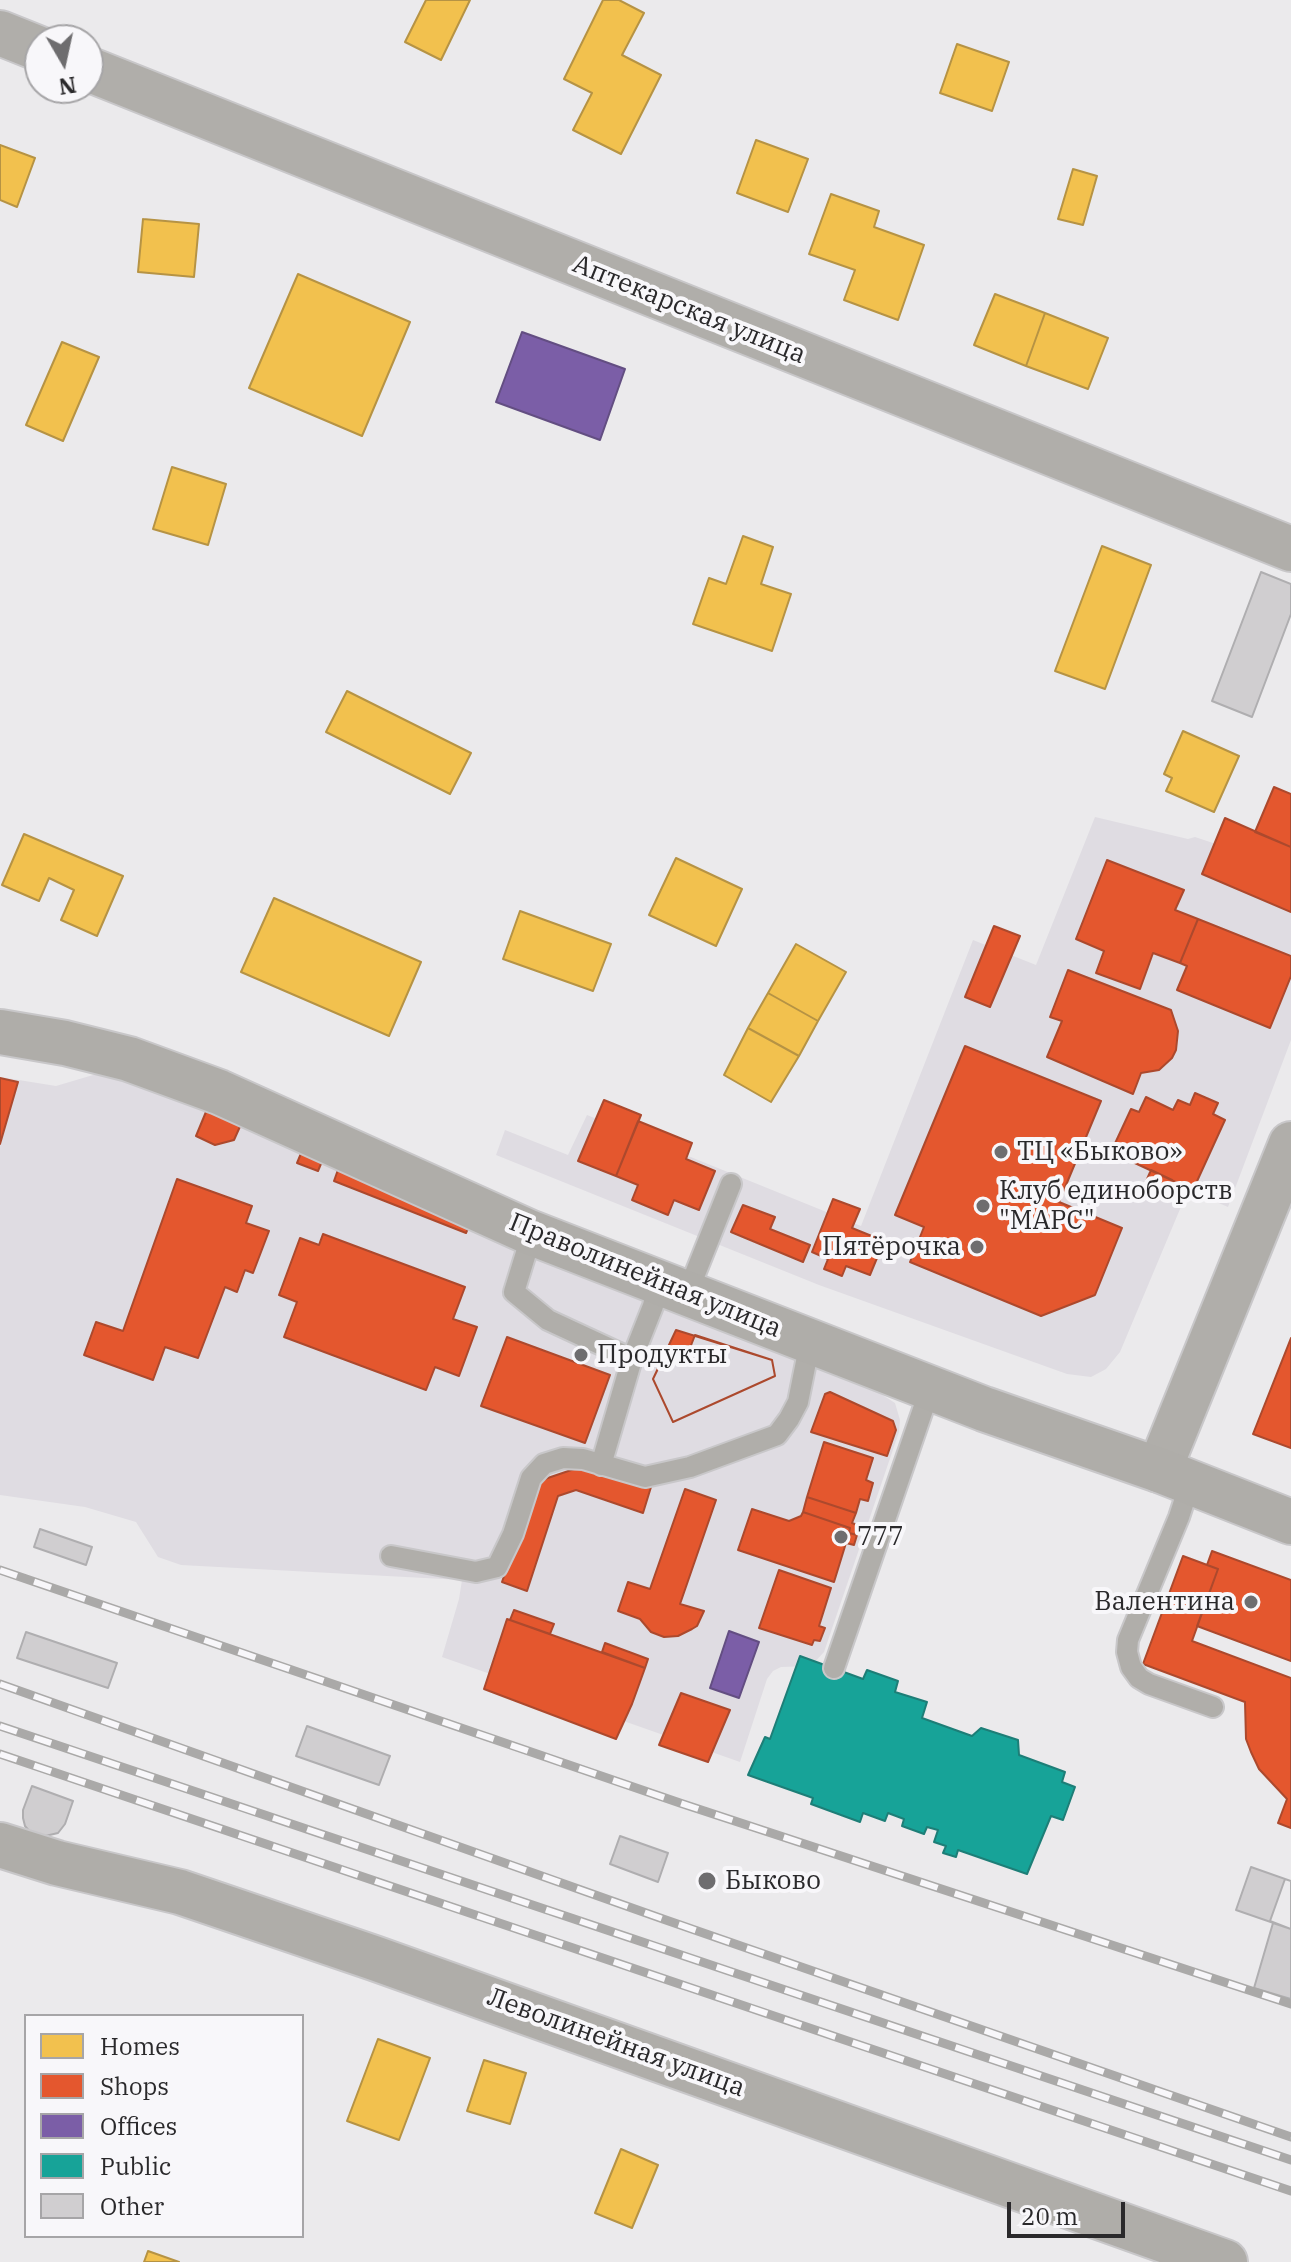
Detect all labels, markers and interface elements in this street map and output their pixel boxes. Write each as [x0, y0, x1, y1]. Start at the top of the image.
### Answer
north arrow [24, 24, 104, 104]
text: N [57, 71, 78, 102]
street label: Аптекарская улица [568, 249, 810, 371]
place label: ТЦ «Быково» [1017, 1136, 1182, 1168]
marker: ТЦ «Быково» [992, 1143, 1010, 1161]
place label: Клуб единоборств "МАРС" [999, 1175, 1233, 1236]
marker: Клуб единоборств "МАРС" [974, 1197, 992, 1215]
street label: Праволинейная улица [504, 1207, 786, 1345]
place label: Пятёрочка [822, 1231, 961, 1263]
marker: Пятёрочка [968, 1238, 986, 1256]
place label: Продукты [597, 1339, 728, 1371]
marker: Продукты [572, 1346, 590, 1364]
place label: 777 [857, 1521, 904, 1553]
marker: 777 [832, 1528, 850, 1546]
place label: Валентина [1094, 1586, 1235, 1618]
marker: Валентина [1242, 1593, 1260, 1611]
place label: Быково [725, 1865, 821, 1897]
marker: Быково [696, 1870, 718, 1892]
street label: Леволинейная улица [483, 1982, 749, 2104]
legend [24, 2014, 304, 2238]
text: Homes [100, 2030, 180, 2062]
text: Shops [100, 2070, 169, 2102]
text: Offices [100, 2110, 177, 2142]
text: Public [100, 2150, 171, 2182]
scale bar [1011, 2186, 1129, 2236]
text: Other [100, 2190, 164, 2222]
text: 20 m [1021, 2200, 1078, 2232]

